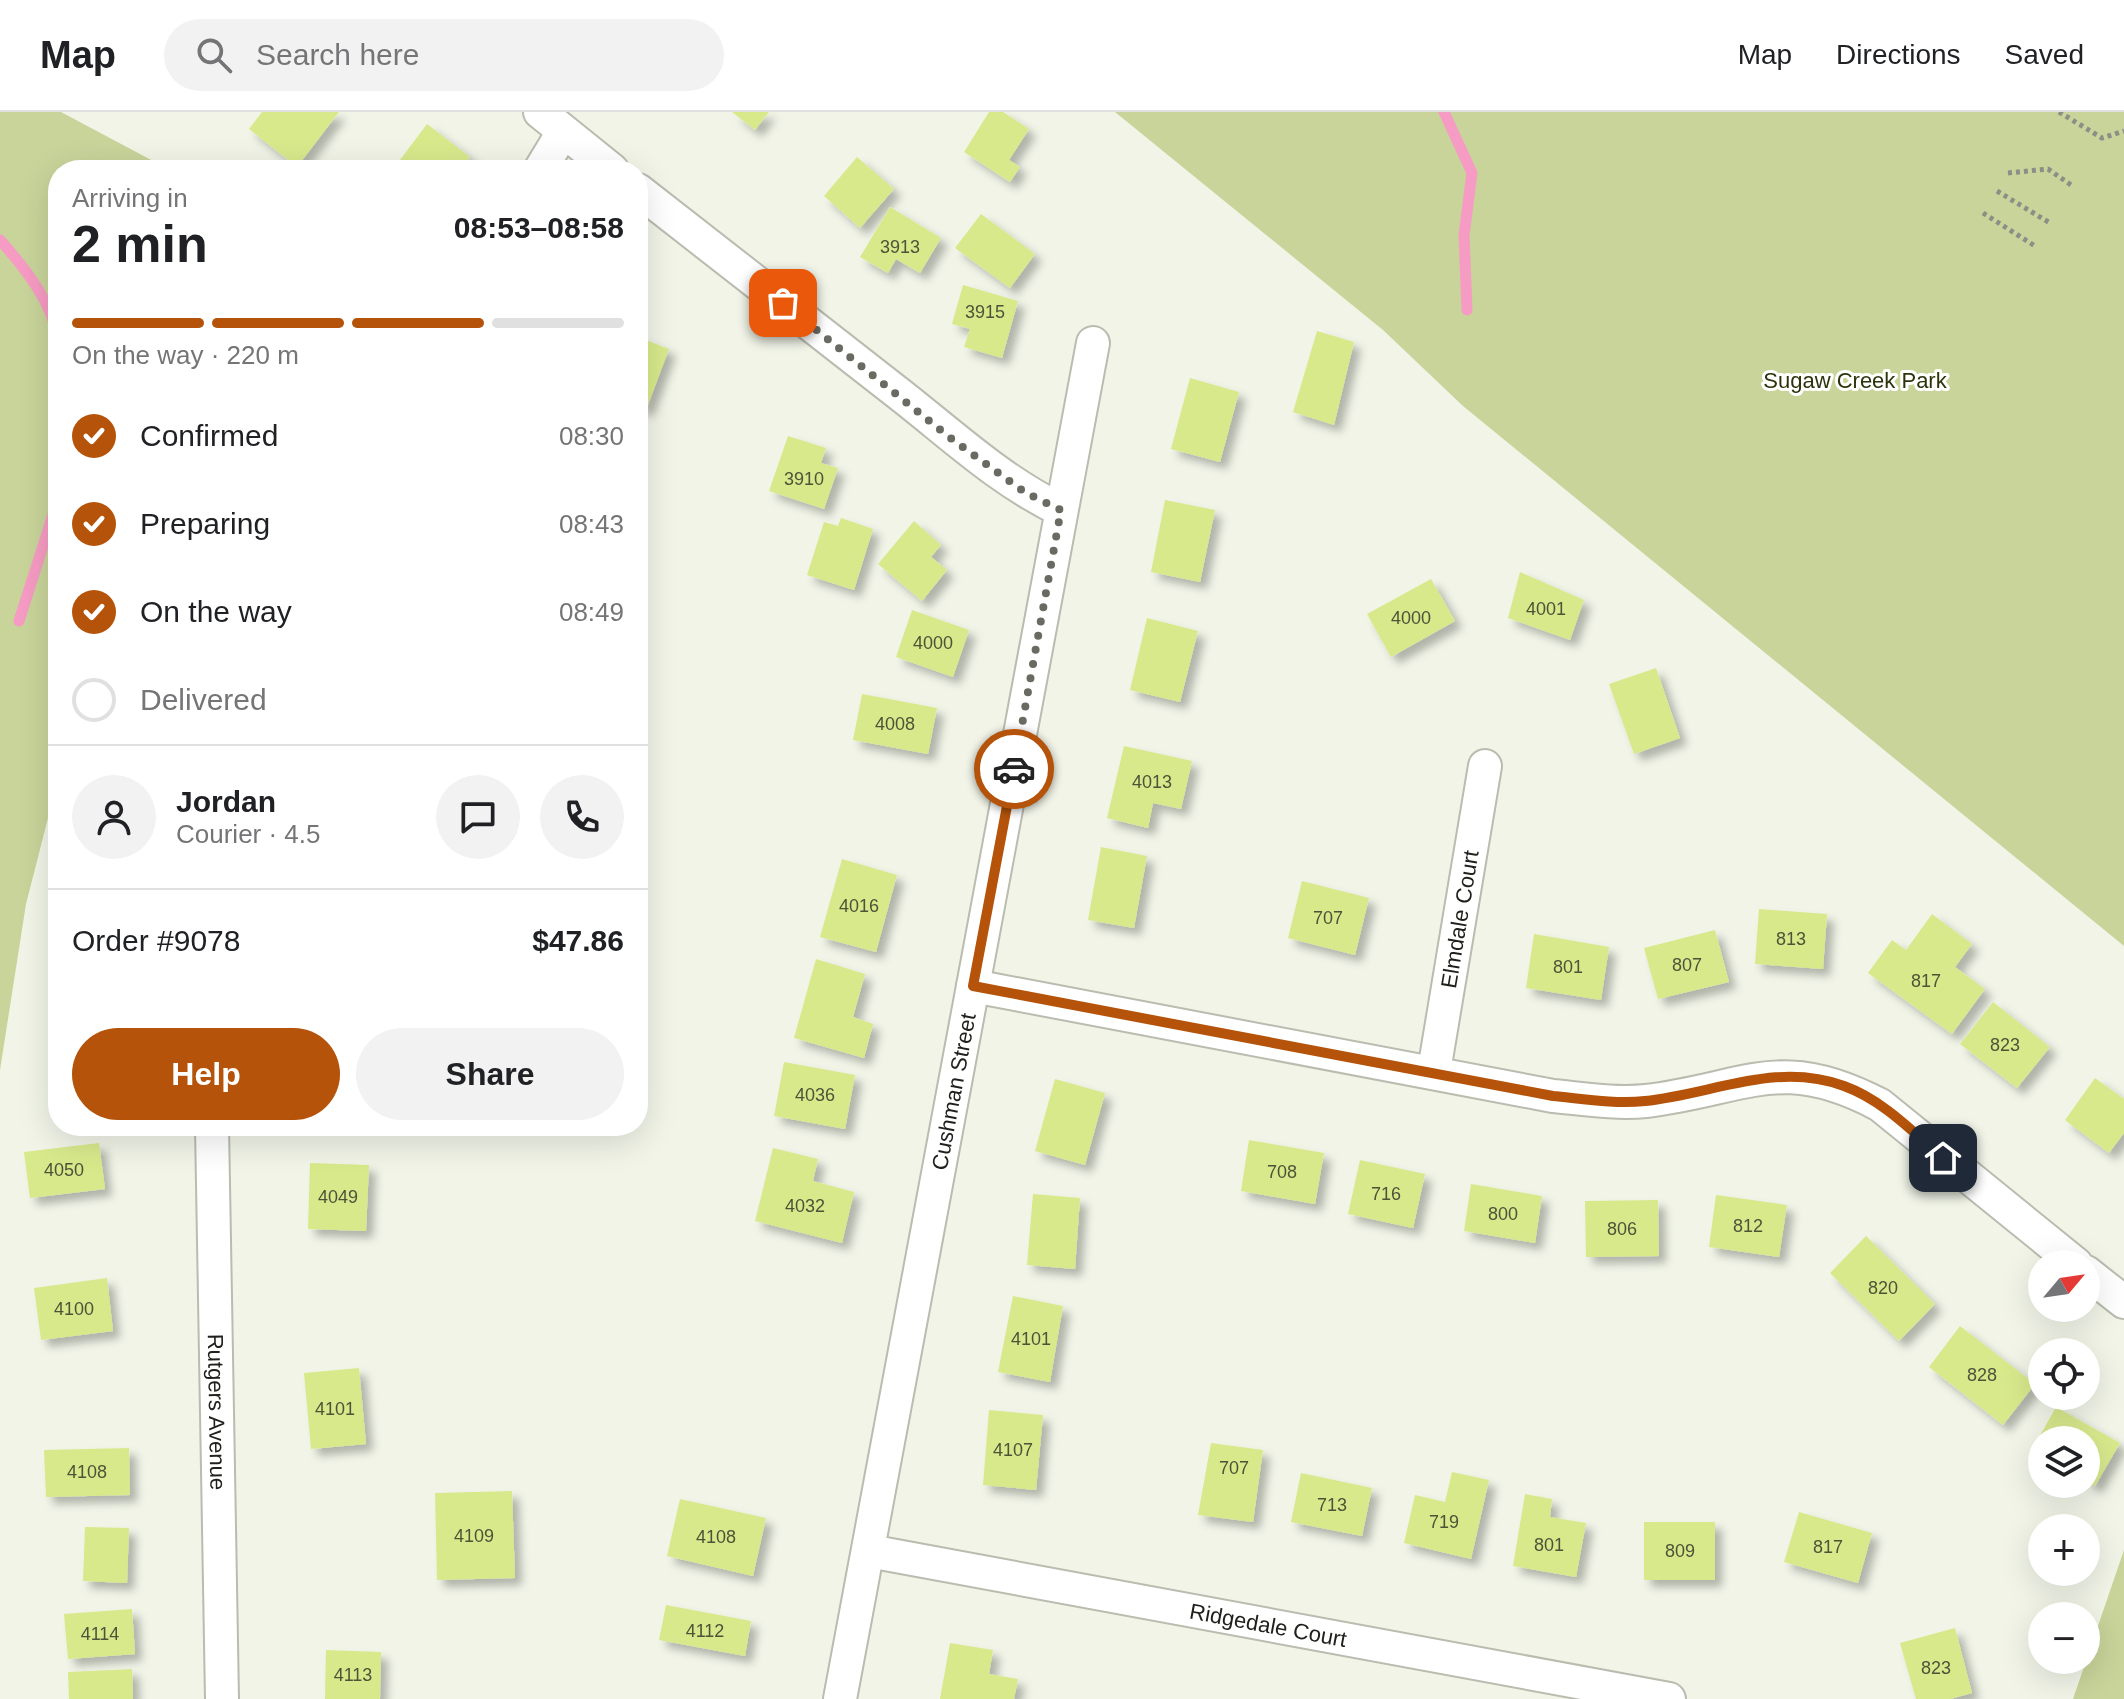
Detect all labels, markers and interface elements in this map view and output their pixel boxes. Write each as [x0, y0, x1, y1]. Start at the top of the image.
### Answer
search box [164, 19, 724, 91]
icon: search [192, 33, 236, 77]
text: Map [40, 34, 116, 76]
text: Search here [256, 38, 419, 71]
text: Map [1738, 39, 1792, 70]
text: Directions [1836, 39, 1961, 70]
text: Saved [2005, 39, 2084, 70]
text: Arriving in [72, 183, 188, 213]
text: 08:53–08:58 [454, 211, 624, 244]
text: 2 min [72, 215, 208, 273]
house number: 3913 [880, 237, 920, 257]
pin [749, 269, 817, 337]
icon: bag [761, 281, 805, 325]
house number: 3915 [965, 302, 1005, 322]
text: On the way · 220 m [72, 340, 299, 370]
park label: Sugaw Creek Park [1763, 368, 1948, 393]
icon: check [72, 414, 116, 458]
text: Confirmed [140, 419, 278, 452]
text: 08:30 [559, 421, 624, 451]
house number: 3910 [784, 469, 824, 489]
icon: check [72, 502, 116, 546]
text: Preparing [140, 507, 270, 540]
text: 08:43 [559, 509, 624, 539]
icon: check [72, 590, 116, 634]
text: On the way [140, 595, 292, 628]
text: 08:49 [559, 597, 624, 627]
house number: 4001 [1526, 599, 1566, 619]
house number: 4000 [1391, 608, 1431, 628]
house number: 4000 [913, 633, 953, 653]
text: Delivered [140, 683, 267, 716]
house number: 4008 [875, 714, 915, 734]
courier [974, 729, 1054, 809]
icon: car [992, 747, 1036, 791]
house number: 4013 [1132, 772, 1172, 792]
button: person [72, 775, 156, 859]
button: chat [436, 775, 520, 859]
button: phone [540, 775, 624, 859]
text: Jordan [176, 785, 276, 818]
text: Courier · 4.5 [176, 819, 321, 849]
street label: Elmdale Court [1436, 848, 1484, 990]
house number: 4016 [839, 896, 879, 916]
house number: 707 [1313, 908, 1343, 928]
text: Order #9078 [72, 924, 240, 957]
text: $47.86 [532, 924, 624, 957]
house number: 813 [1776, 929, 1806, 949]
house number: 807 [1672, 955, 1702, 975]
house number: 801 [1553, 957, 1583, 977]
house number: 817 [1911, 971, 1941, 991]
street label: Cushman Street [927, 1011, 981, 1172]
button: Help [72, 1028, 340, 1120]
button: Share [356, 1028, 624, 1120]
house number: 823 [1990, 1035, 2020, 1055]
house number: 4036 [795, 1085, 835, 1105]
pin [1909, 1124, 1977, 1192]
icon: home [1921, 1136, 1965, 1180]
house number: 4050 [44, 1160, 84, 1180]
house number: 708 [1267, 1162, 1297, 1182]
house number: 716 [1371, 1184, 1401, 1204]
house number: 4049 [318, 1187, 358, 1207]
house number: 4032 [785, 1196, 825, 1216]
house number: 800 [1488, 1204, 1518, 1224]
house number: 812 [1733, 1216, 1763, 1236]
house number: 806 [1607, 1219, 1637, 1239]
north arrow [2028, 1250, 2100, 1322]
map controls [2028, 1250, 2100, 1674]
house number: 820 [1868, 1278, 1898, 1298]
house number: 4100 [54, 1299, 94, 1319]
house number: 4101 [1011, 1329, 1051, 1349]
street label: Rutgers Avenue [203, 1334, 230, 1490]
button: locate [2028, 1338, 2100, 1410]
house number: 828 [1967, 1365, 1997, 1385]
house number: 4101 [315, 1399, 355, 1419]
button: layers [2028, 1426, 2100, 1498]
house number: 4107 [993, 1440, 1033, 1460]
house number: 707 [1219, 1458, 1249, 1478]
house number: 4108 [67, 1462, 107, 1482]
house number: 713 [1317, 1495, 1347, 1515]
house number: 719 [1429, 1512, 1459, 1532]
button: + [2028, 1514, 2100, 1586]
house number: 4109 [454, 1526, 494, 1546]
house number: 4108 [696, 1527, 736, 1547]
house number: 801 [1534, 1535, 1564, 1555]
house number: 817 [1813, 1537, 1843, 1557]
house number: 809 [1665, 1541, 1695, 1561]
street label: Ridgedale Court [1188, 1599, 1349, 1652]
button: − [2028, 1602, 2100, 1674]
house number: 4112 [686, 1621, 724, 1641]
house number: 4114 [81, 1624, 119, 1644]
house number: 823 [1921, 1658, 1951, 1678]
house number: 4113 [334, 1665, 372, 1685]

